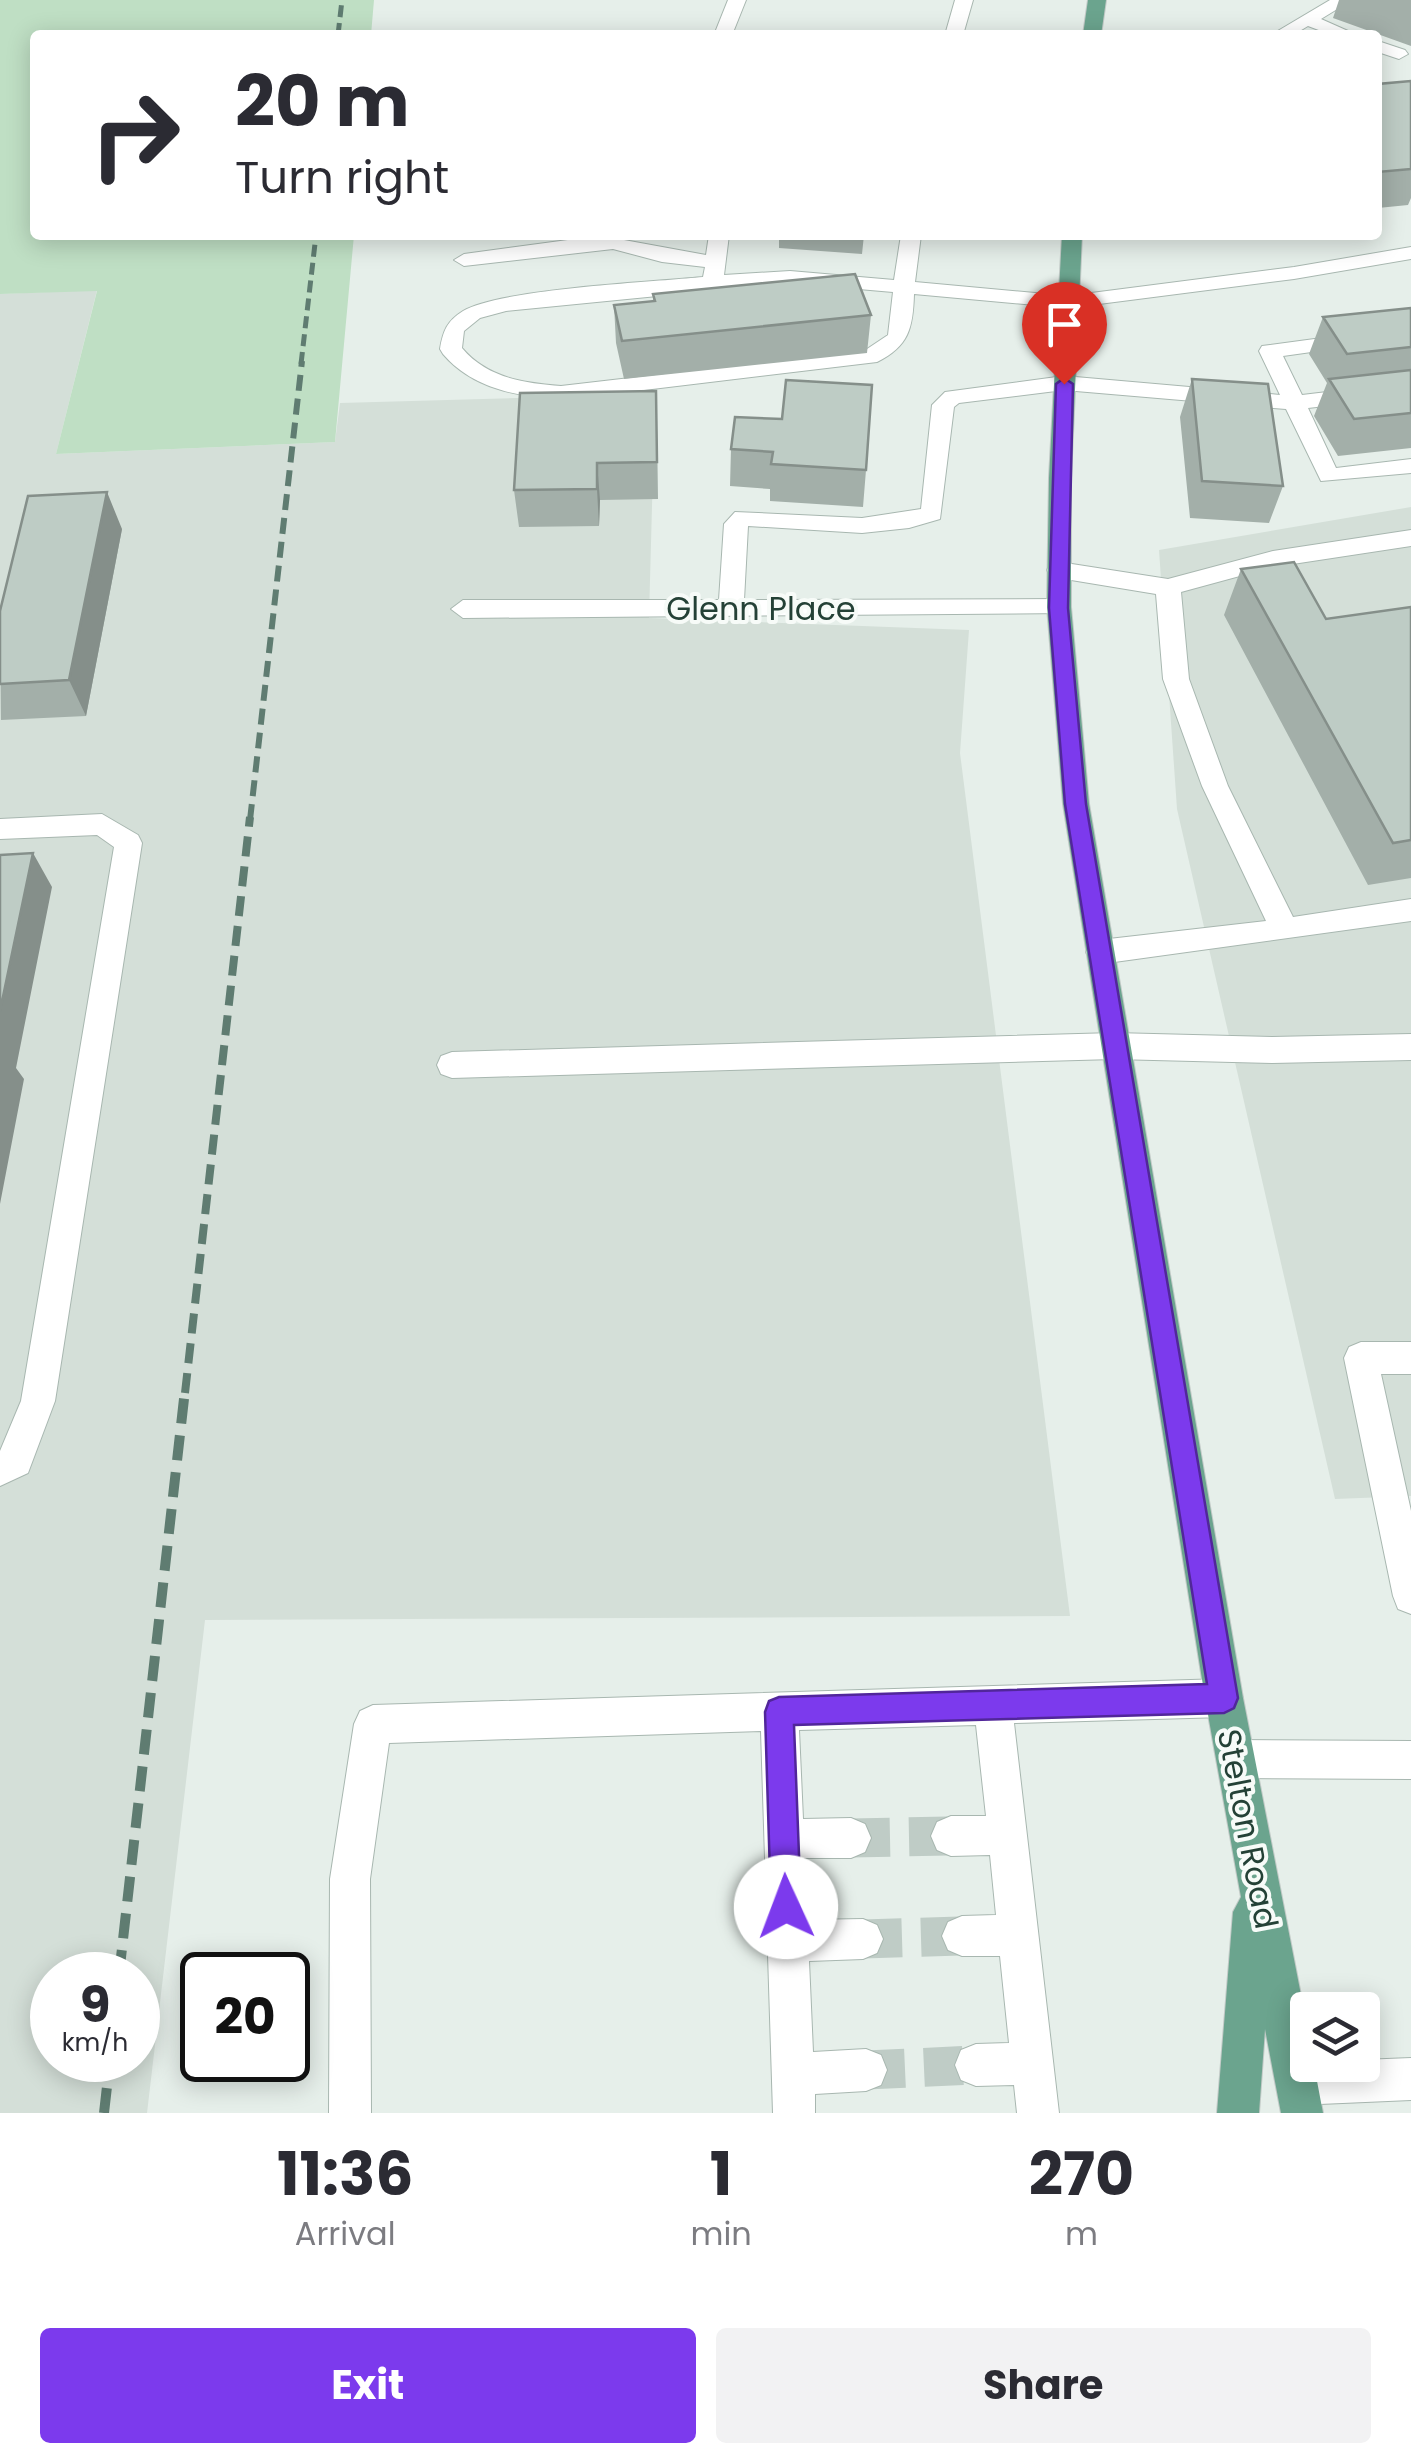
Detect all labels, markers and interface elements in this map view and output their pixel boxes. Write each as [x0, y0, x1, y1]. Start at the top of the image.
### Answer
text: 20 m [235, 52, 410, 151]
icon: right [70, 70, 200, 200]
text: Turn right [235, 146, 449, 209]
pin [1022, 282, 1107, 385]
icon: arrive [1037, 297, 1092, 352]
street label: Glenn Place [666, 586, 856, 631]
street label: Stelton Road [1207, 1725, 1289, 1933]
position arrow [734, 1855, 838, 1959]
speed limit sign: 20 [180, 1952, 310, 2082]
text: 9 [80, 1969, 110, 2040]
map controls [1290, 1992, 1380, 2082]
button: layers [1290, 1992, 1380, 2082]
text: km/h [62, 2025, 128, 2060]
text: 11:36 [277, 2132, 414, 2216]
text: 1 [710, 2132, 732, 2216]
text: 270 [1029, 2132, 1134, 2216]
text: Arrival [295, 2211, 396, 2256]
text: min [690, 2211, 752, 2256]
text: m [1065, 2211, 1098, 2256]
button: Exit [40, 2328, 696, 2443]
button: Share [716, 2328, 1371, 2443]

